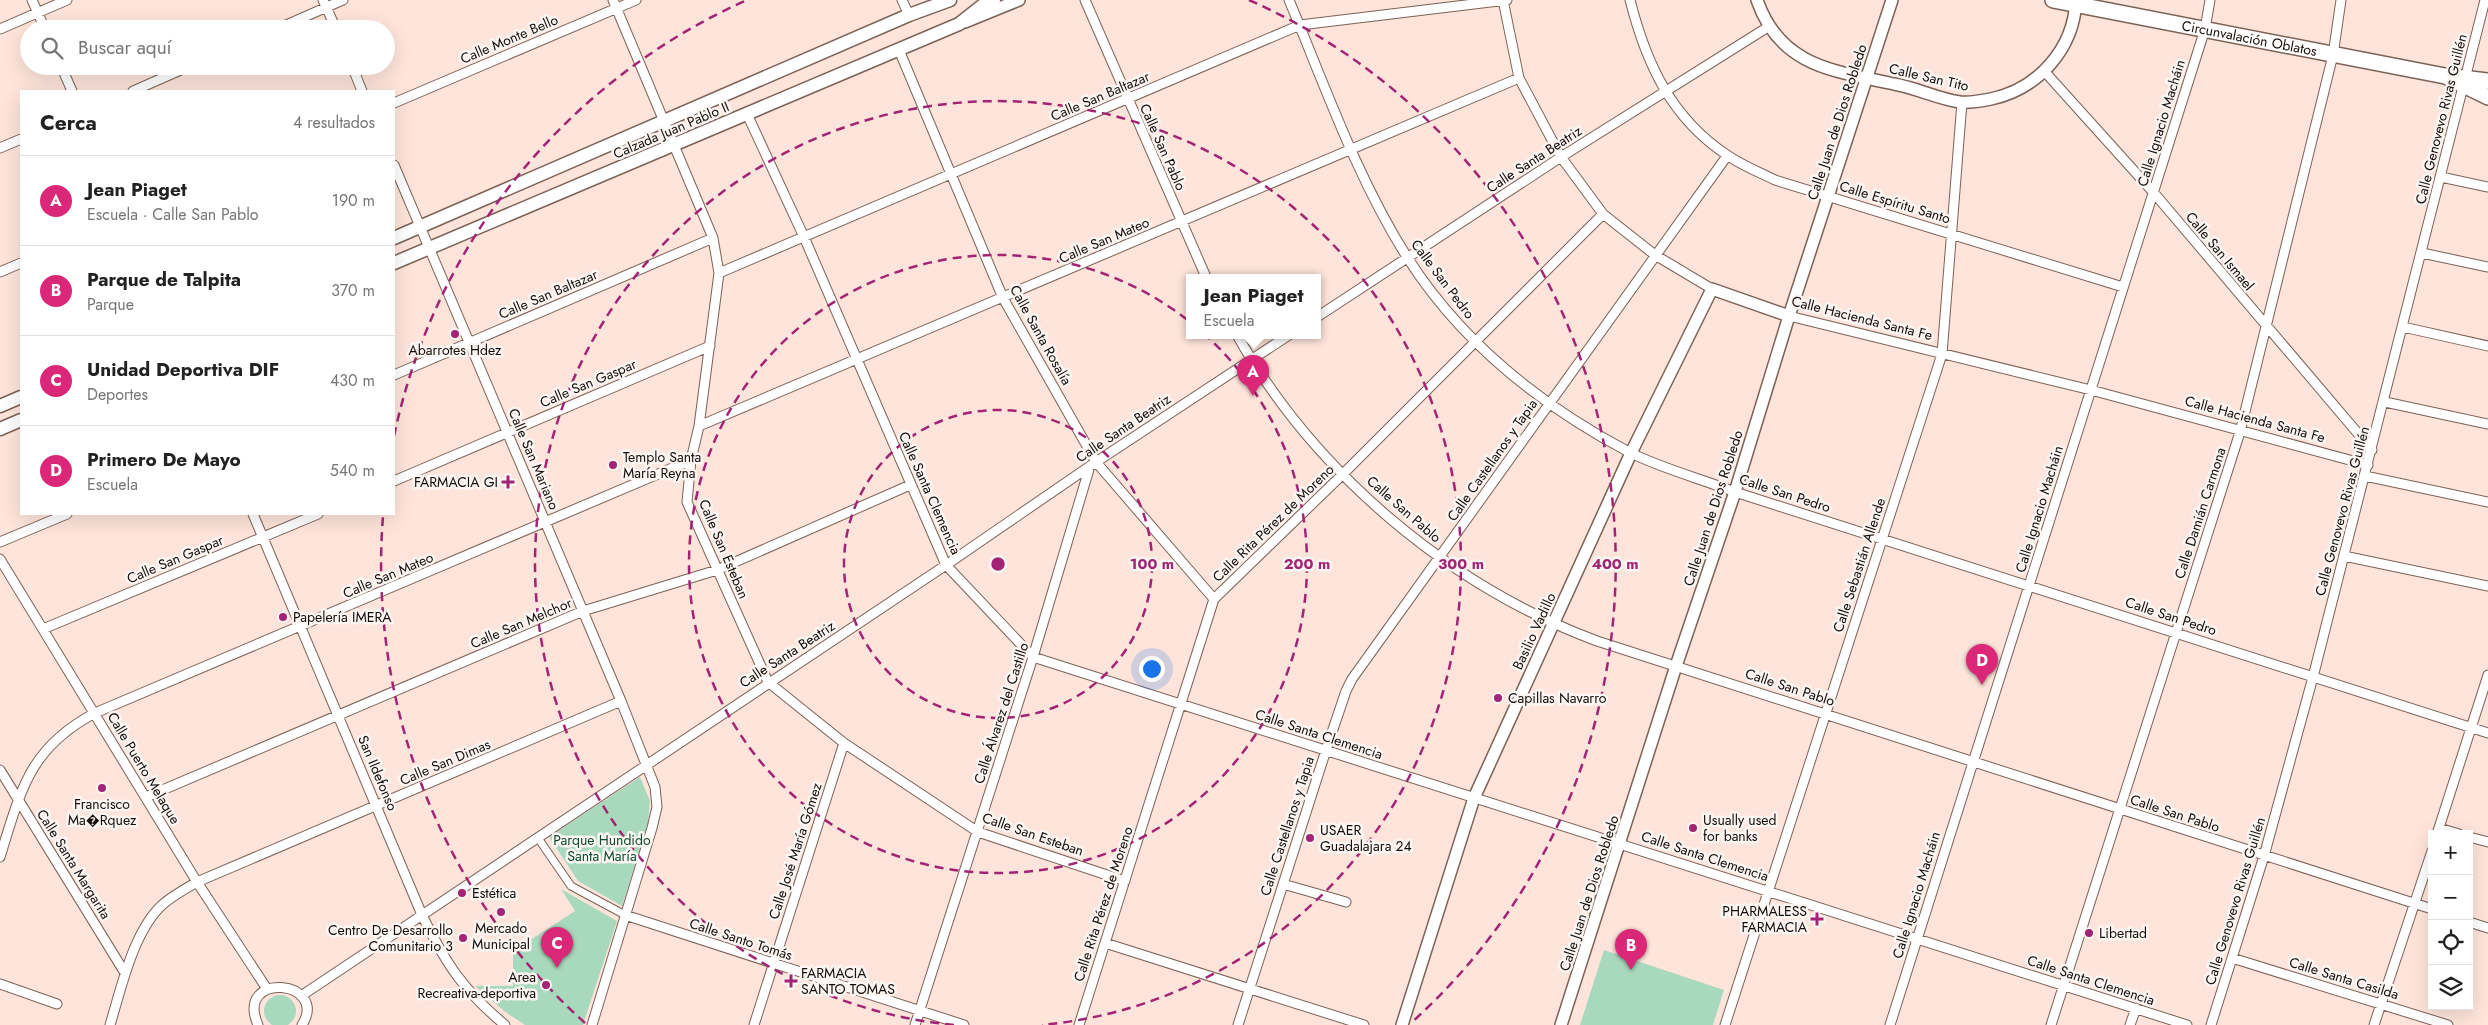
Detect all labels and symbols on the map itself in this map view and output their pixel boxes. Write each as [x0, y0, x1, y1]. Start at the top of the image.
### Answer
street label: Calle Monte Bello [457, 9, 561, 69]
street label: Circunvalación Oblatos [2180, 15, 2319, 61]
street label: Calle Genovevo Rivas Guillén [2410, 32, 2472, 206]
street label: Calle Juan de Dios Robledo [1802, 41, 1872, 202]
street label: Calle Ignacio Macháin [2132, 57, 2190, 189]
street label: Calle San Tito [1887, 58, 1971, 96]
street label: Calle San Baltazar [1047, 66, 1153, 126]
street label: Calzada Juan Pablo II [610, 96, 732, 164]
street label: Calle San Pablo [1135, 100, 1191, 194]
street label: Calle Santa Beatriz [1482, 120, 1586, 197]
street label: Calle Espíritu Santo [1837, 176, 1953, 229]
street label: Calle San Ismael [2181, 207, 2259, 295]
street label: Calle San Mateo [1056, 212, 1153, 268]
street label: Calle San Pedro [1406, 235, 1480, 323]
street label: Calle San Baltazar [495, 264, 601, 324]
street label: Calle Santa Rosalía [1005, 281, 1077, 389]
street label: Calle Hacienda Santa Fe [1789, 291, 1935, 345]
marker: Abarrotes Hdez [449, 328, 461, 340]
place label: Abarrotes Hdez [409, 340, 502, 360]
street label: Calle San Gaspar [537, 354, 639, 412]
pin: A [1237, 355, 1269, 396]
street label: Calle Santa Beatriz [1072, 389, 1175, 467]
street label: Calle Hacienda Santa Fe [2183, 391, 2327, 447]
street label: Calle Castellanos y Tapia [1442, 395, 1542, 525]
street label: Calle San Mariano [504, 405, 565, 513]
street label: Calle Genovevo Rivas Guillén [2310, 424, 2374, 598]
street label: Calle Juan de Dios Robledo [1678, 427, 1748, 588]
street label: Calle Santa Clemencia [894, 428, 966, 558]
street label: Calle Ignacio Macháin [2010, 443, 2068, 575]
street label: Calle Damián Carmona [2169, 445, 2231, 581]
place label: Templo Santa María Reyna [623, 447, 701, 483]
marker: Templo Santa María Reyna [607, 459, 619, 471]
street label: Calle Rita Pérez de Moreno [1208, 459, 1338, 586]
street label: Calle San Pedro [1737, 469, 1834, 517]
street label: Calle San Pablo [1362, 471, 1446, 547]
place label: FARMACIA GI [414, 472, 498, 492]
marker: FARMACIA GI [502, 476, 514, 488]
street label: Calle Sebastián Allende [1828, 495, 1890, 635]
street label: Calle San Esteban [694, 496, 754, 602]
street label: Calle San Gaspar [124, 530, 226, 588]
street label: Calle San Mateo [340, 547, 437, 603]
text: 100 m [1130, 553, 1174, 575]
text: 200 m [1284, 553, 1330, 575]
text: 300 m [1438, 553, 1484, 575]
text: 400 m [1591, 553, 1639, 575]
centre of rings [989, 555, 1007, 573]
street label: Basilio Vadillo [1507, 589, 1561, 673]
street label: Calle San Pedro [2123, 592, 2220, 640]
street label: Calle San Melchor [467, 593, 575, 653]
place label: Papelería IMERA [293, 607, 392, 627]
marker: Papelería IMERA [277, 611, 289, 623]
street label: Calle Santa Beatriz [735, 615, 839, 692]
street label: Calle Álvarez del Castillo [969, 639, 1033, 786]
pin: D [1966, 644, 1998, 685]
your location [1139, 656, 1165, 682]
street label: Calle San Pablo [1743, 663, 1838, 711]
place label: Capillas Navarro [1508, 688, 1607, 708]
marker: Capillas Navarro [1492, 692, 1504, 704]
street label: Calle Santa Clemencia [1253, 704, 1385, 764]
street label: Calle Puerto Melaque [103, 708, 185, 828]
street label: San Ildefonso [353, 732, 403, 814]
street label: Calle San Dimas [397, 734, 494, 790]
street label: Calle Castellanos y Tapia [1255, 754, 1319, 898]
street label: Calle José María Gómez [763, 780, 827, 922]
marker: Francisco Ma�Rquez [96, 782, 108, 794]
street label: Calle San Pablo [2128, 789, 2223, 837]
place label: Francisco Ma�Rquez [68, 794, 137, 830]
street label: Calle Santa Margarita [32, 805, 116, 923]
street label: Calle San Esteban [980, 807, 1086, 861]
place label: Usually used for banks [1703, 810, 1776, 846]
street label: Calle Juan de Dios Robledo [1554, 812, 1624, 973]
street label: Calle Genovevo Rivas Guillén [2200, 814, 2270, 988]
place label: USAER Guadalajara 24 [1320, 820, 1412, 856]
marker: Usually used for banks [1687, 822, 1699, 834]
street label: Calle Rita Pérez de Moreno [1068, 824, 1138, 984]
street label: Calle Santa Clemencia [1639, 826, 1771, 886]
street label: Calle Ignacio Macháin [1887, 829, 1945, 961]
park label: Parque Hundido Santa María [553, 830, 651, 866]
marker: USAER Guadalajara 24 [1304, 832, 1316, 844]
place label: Estética [472, 883, 516, 903]
marker: Estética [456, 887, 468, 899]
place label: PHARMALESS FARMACIA [1722, 901, 1808, 937]
marker: Mercado Municipal [495, 906, 507, 918]
street label: Calle Santo Tomás [687, 913, 795, 965]
marker: PHARMALESS FARMACIA [1811, 913, 1823, 925]
place label: Mercado Municipal [472, 918, 530, 954]
place label: Centro De Desarrollo Comunitario 3 [328, 920, 453, 956]
place label: Libertad [2099, 923, 2147, 943]
pin: C [541, 927, 573, 968]
marker: Libertad [2083, 927, 2095, 939]
pin: B [1615, 929, 1647, 970]
marker: Centro De Desarrollo Comunitario 3 [457, 932, 469, 944]
street label: Calle Santa Clemencia [2025, 950, 2157, 1010]
street label: Calle Santa Casilda [2287, 952, 2401, 1004]
place label: FARMACIA SANTO TOMAS [801, 963, 895, 999]
place label: Area Recreativa-deportiva [417, 967, 536, 1003]
marker: FARMACIA SANTO TOMAS [785, 975, 797, 987]
marker: Area Recreativa-deportiva [540, 979, 552, 991]

